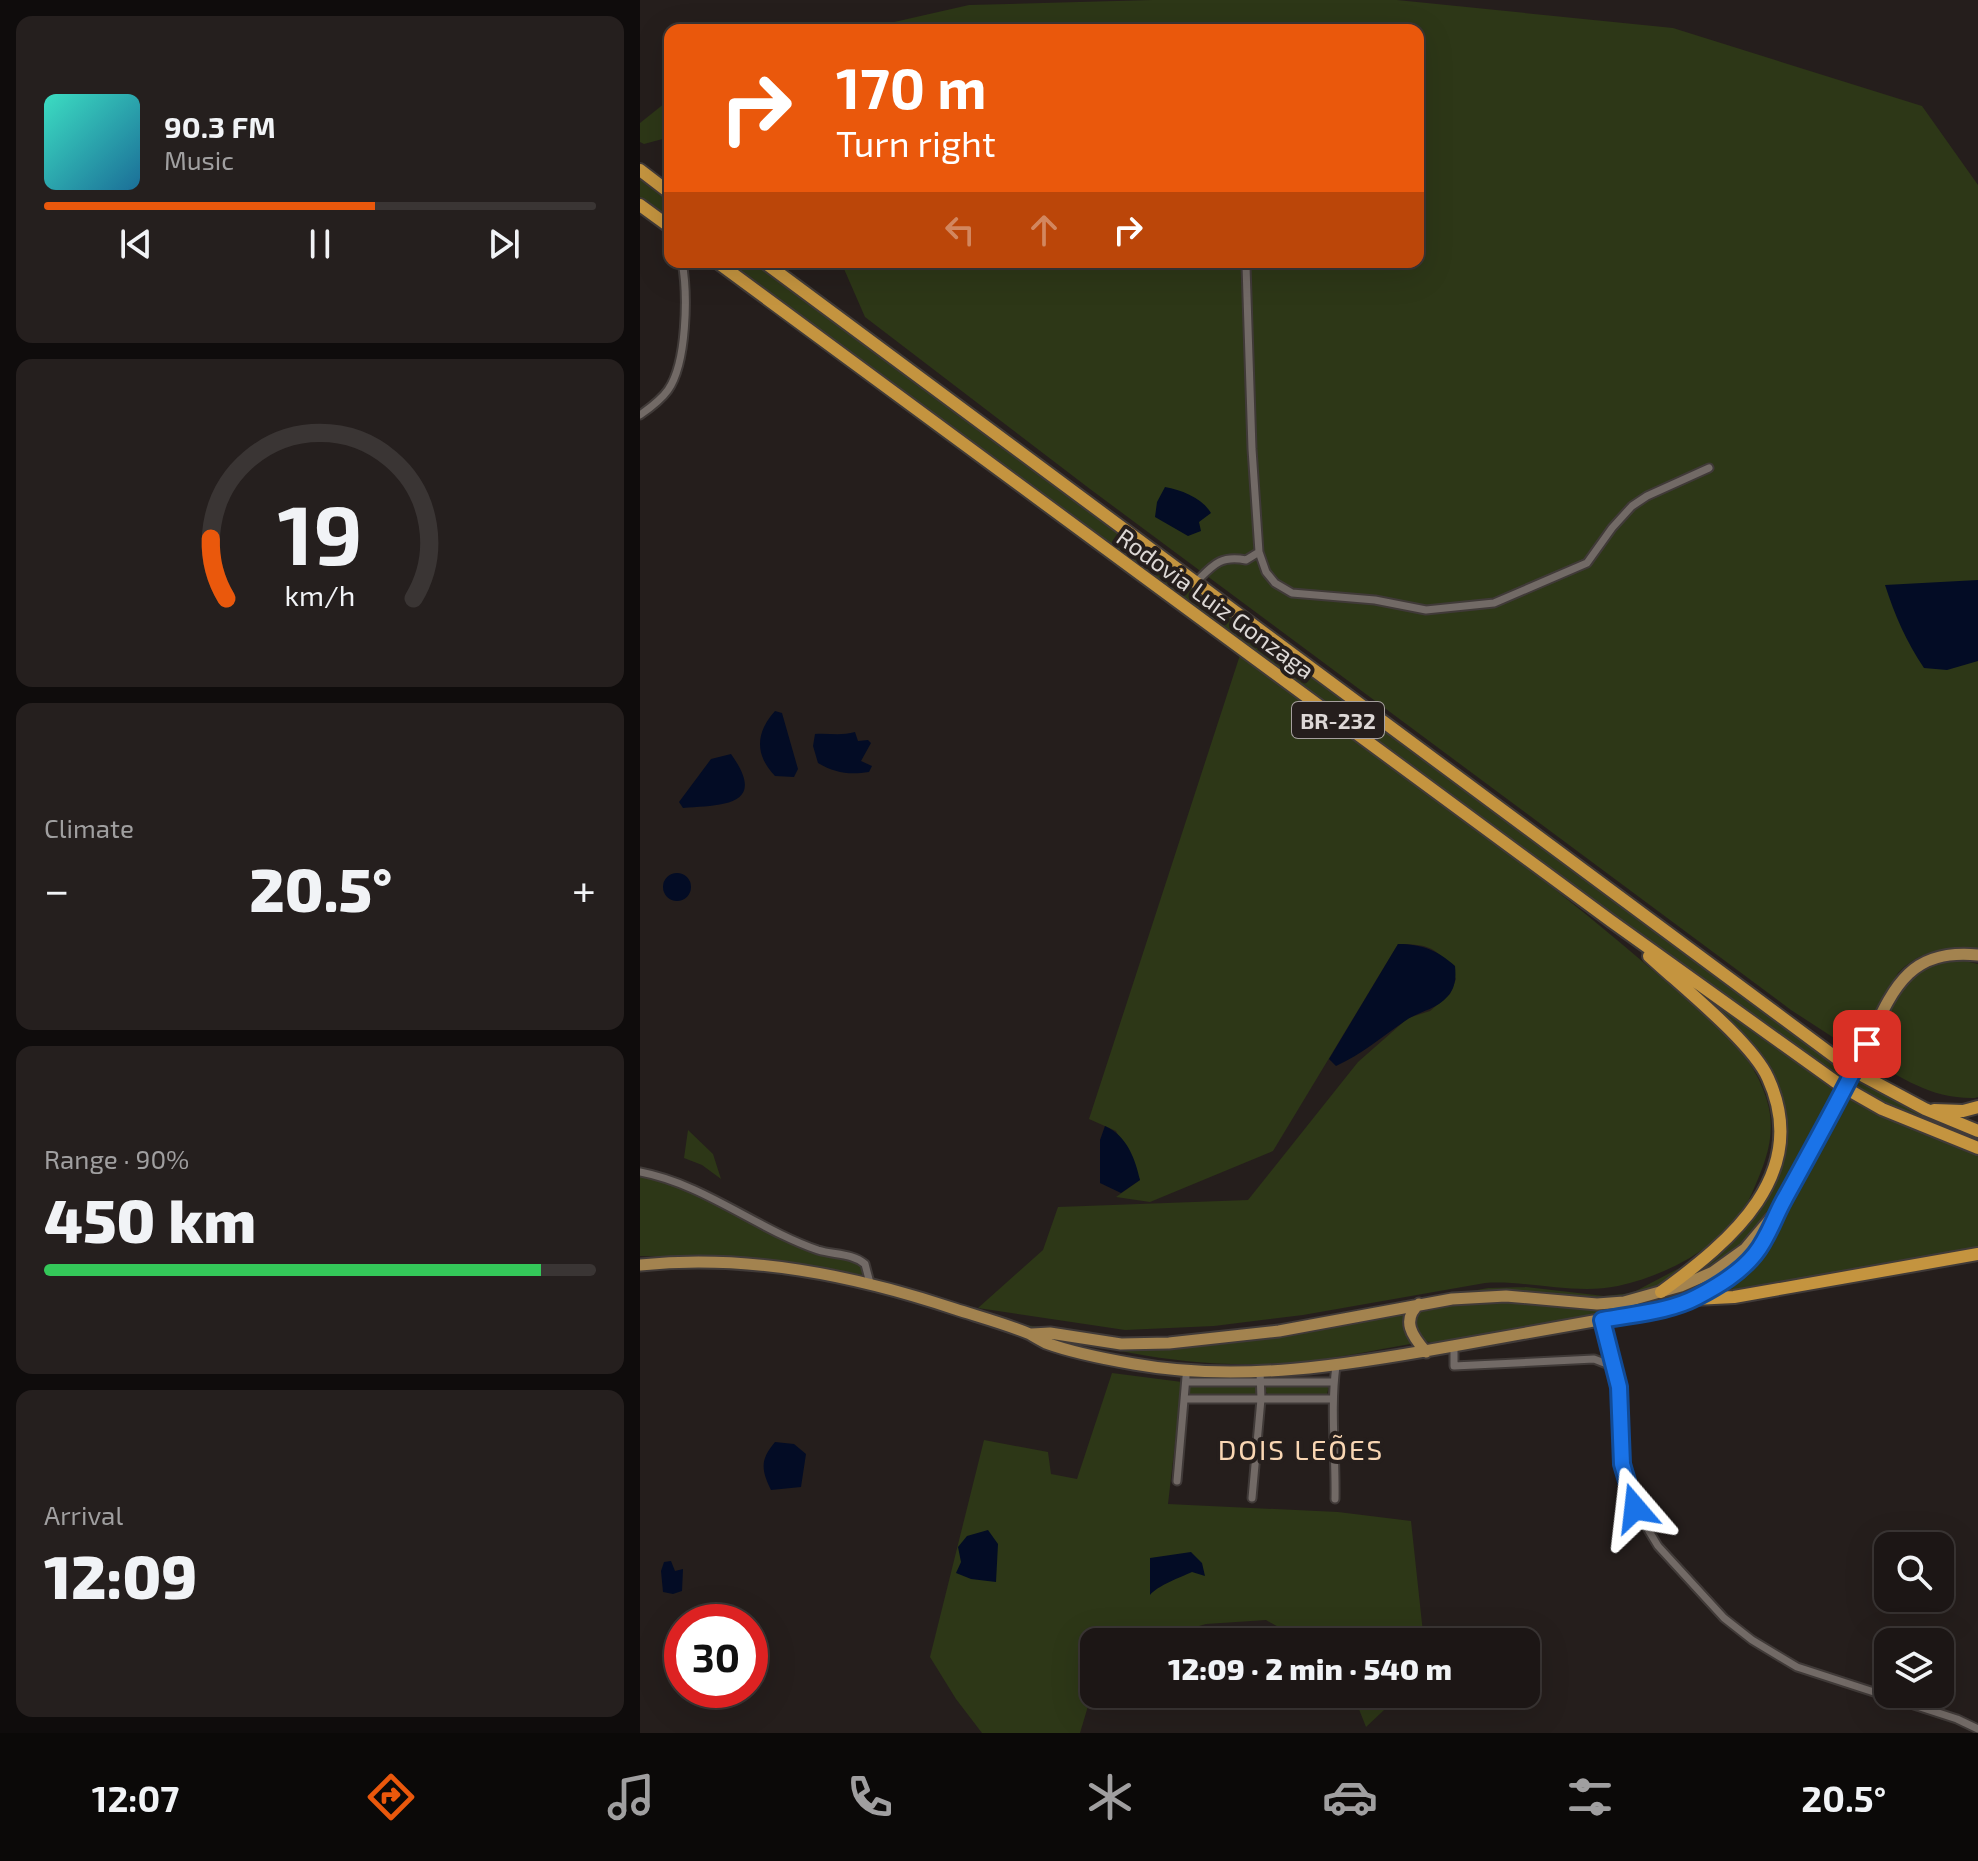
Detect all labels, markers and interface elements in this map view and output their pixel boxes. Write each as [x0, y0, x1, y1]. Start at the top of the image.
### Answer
text: 170 m [836, 53, 987, 120]
icon: right [704, 56, 808, 160]
text: 90.3 FM [164, 108, 276, 144]
text: Turn right [836, 121, 996, 164]
text: Music [164, 144, 234, 175]
icon: left [938, 208, 982, 252]
icon: ahead [1022, 208, 1066, 252]
icon: right [1106, 208, 1150, 252]
icon: previous [114, 222, 158, 266]
icon: pause [298, 222, 342, 266]
icon: next [482, 222, 526, 266]
text: 19 [277, 482, 363, 582]
street label: Rodovia Luiz Gonzaga [1112, 522, 1320, 684]
text: km/h [285, 577, 355, 612]
road number: BR-232 [1292, 702, 1384, 738]
text: Climate [44, 812, 134, 843]
text: 20.5° [249, 852, 392, 924]
text: − [44, 862, 70, 915]
text: + [572, 862, 596, 915]
pin [1833, 1010, 1901, 1078]
icon: arrive [1845, 1022, 1889, 1066]
text: Range · 90% [44, 1143, 189, 1174]
text: 450 km [44, 1183, 256, 1255]
district label: DOIS LEÕES [1218, 1432, 1384, 1466]
position arrow [1593, 1466, 1677, 1550]
text: Arrival [44, 1499, 123, 1530]
map controls [1874, 1532, 1954, 1708]
button: search [1874, 1532, 1954, 1612]
text: 12:09 [44, 1539, 197, 1611]
speed limit sign: 30 [664, 1604, 768, 1708]
button: layers [1874, 1628, 1954, 1708]
text: 12:09 · 2 min · 540 m [1168, 1650, 1452, 1686]
icon: directions [363, 1769, 419, 1825]
icon: music [603, 1769, 659, 1825]
icon: phone [842, 1769, 898, 1825]
icon: climate [1082, 1769, 1138, 1825]
icon: car [1322, 1769, 1378, 1825]
icon: filters [1562, 1769, 1618, 1825]
text: 12:07 [92, 1776, 179, 1819]
text: 20.5° [1801, 1776, 1886, 1819]

